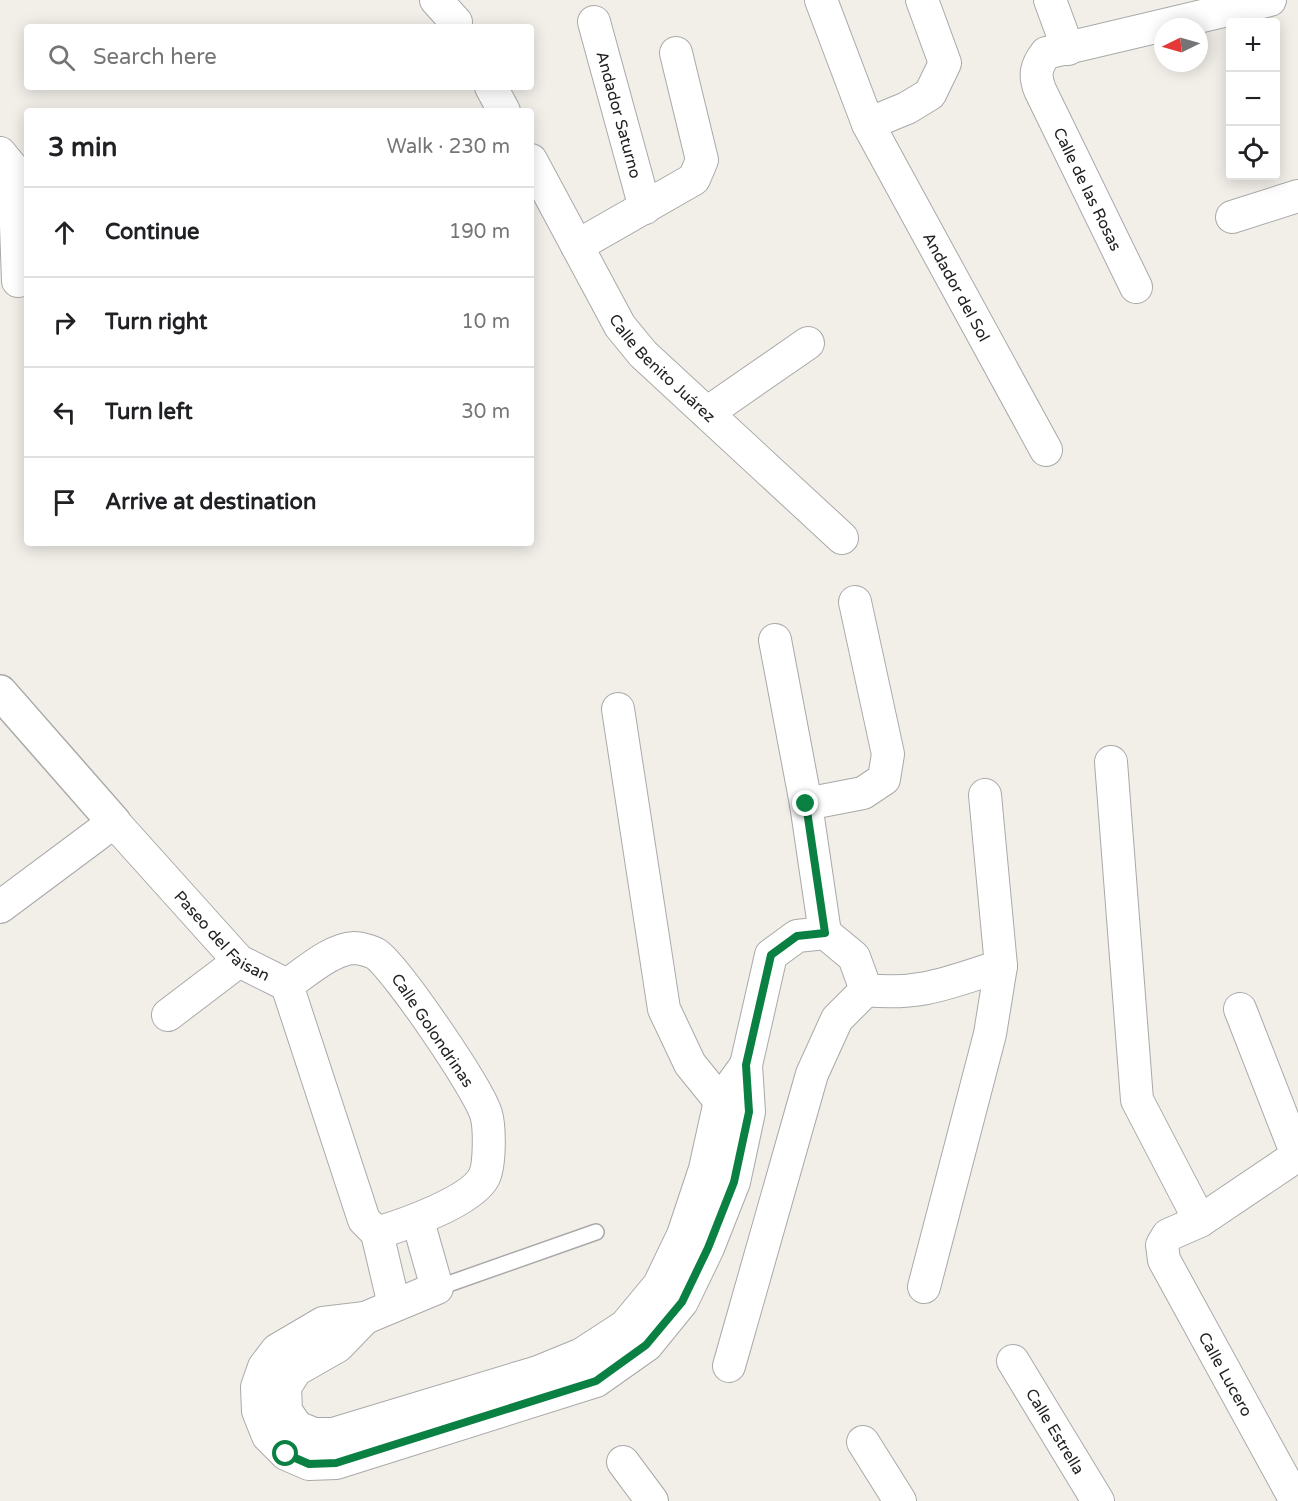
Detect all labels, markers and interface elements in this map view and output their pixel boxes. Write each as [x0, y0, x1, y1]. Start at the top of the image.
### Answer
north arrow [1154, 18, 1208, 72]
map controls [1226, 18, 1280, 180]
button: + [1226, 18, 1280, 72]
search box [24, 24, 534, 90]
icon: search [45, 41, 78, 74]
text: Search here [93, 44, 217, 70]
street label: Andador Saturno [591, 49, 645, 181]
button: − [1226, 72, 1280, 126]
street label: Calle de las Rosas [1049, 124, 1126, 254]
button: locate [1226, 126, 1280, 180]
text: 3 min [48, 132, 117, 163]
text: Walk · 230 m [387, 135, 510, 159]
icon: ahead [48, 216, 81, 249]
text: Continue [105, 219, 200, 245]
text: 190 m [449, 220, 510, 244]
street label: Andador del Sol [918, 229, 994, 345]
icon: right [48, 306, 81, 339]
text: Turn right [105, 309, 207, 335]
text: 10 m [461, 310, 510, 334]
street label: Calle Benito Juárez [604, 311, 719, 427]
icon: left [48, 396, 81, 429]
text: Turn left [105, 399, 193, 425]
text: 30 m [461, 400, 510, 424]
icon: arrive [48, 486, 81, 519]
text: Arrive at destination [105, 489, 316, 515]
route end [792, 790, 818, 816]
street label: Paseo del Faisan [169, 887, 273, 986]
street label: Calle Golondrinas [387, 970, 478, 1091]
street label: Calle Lucero [1194, 1329, 1257, 1420]
street label: Calle Estrella [1021, 1385, 1088, 1478]
route start [272, 1440, 298, 1466]

